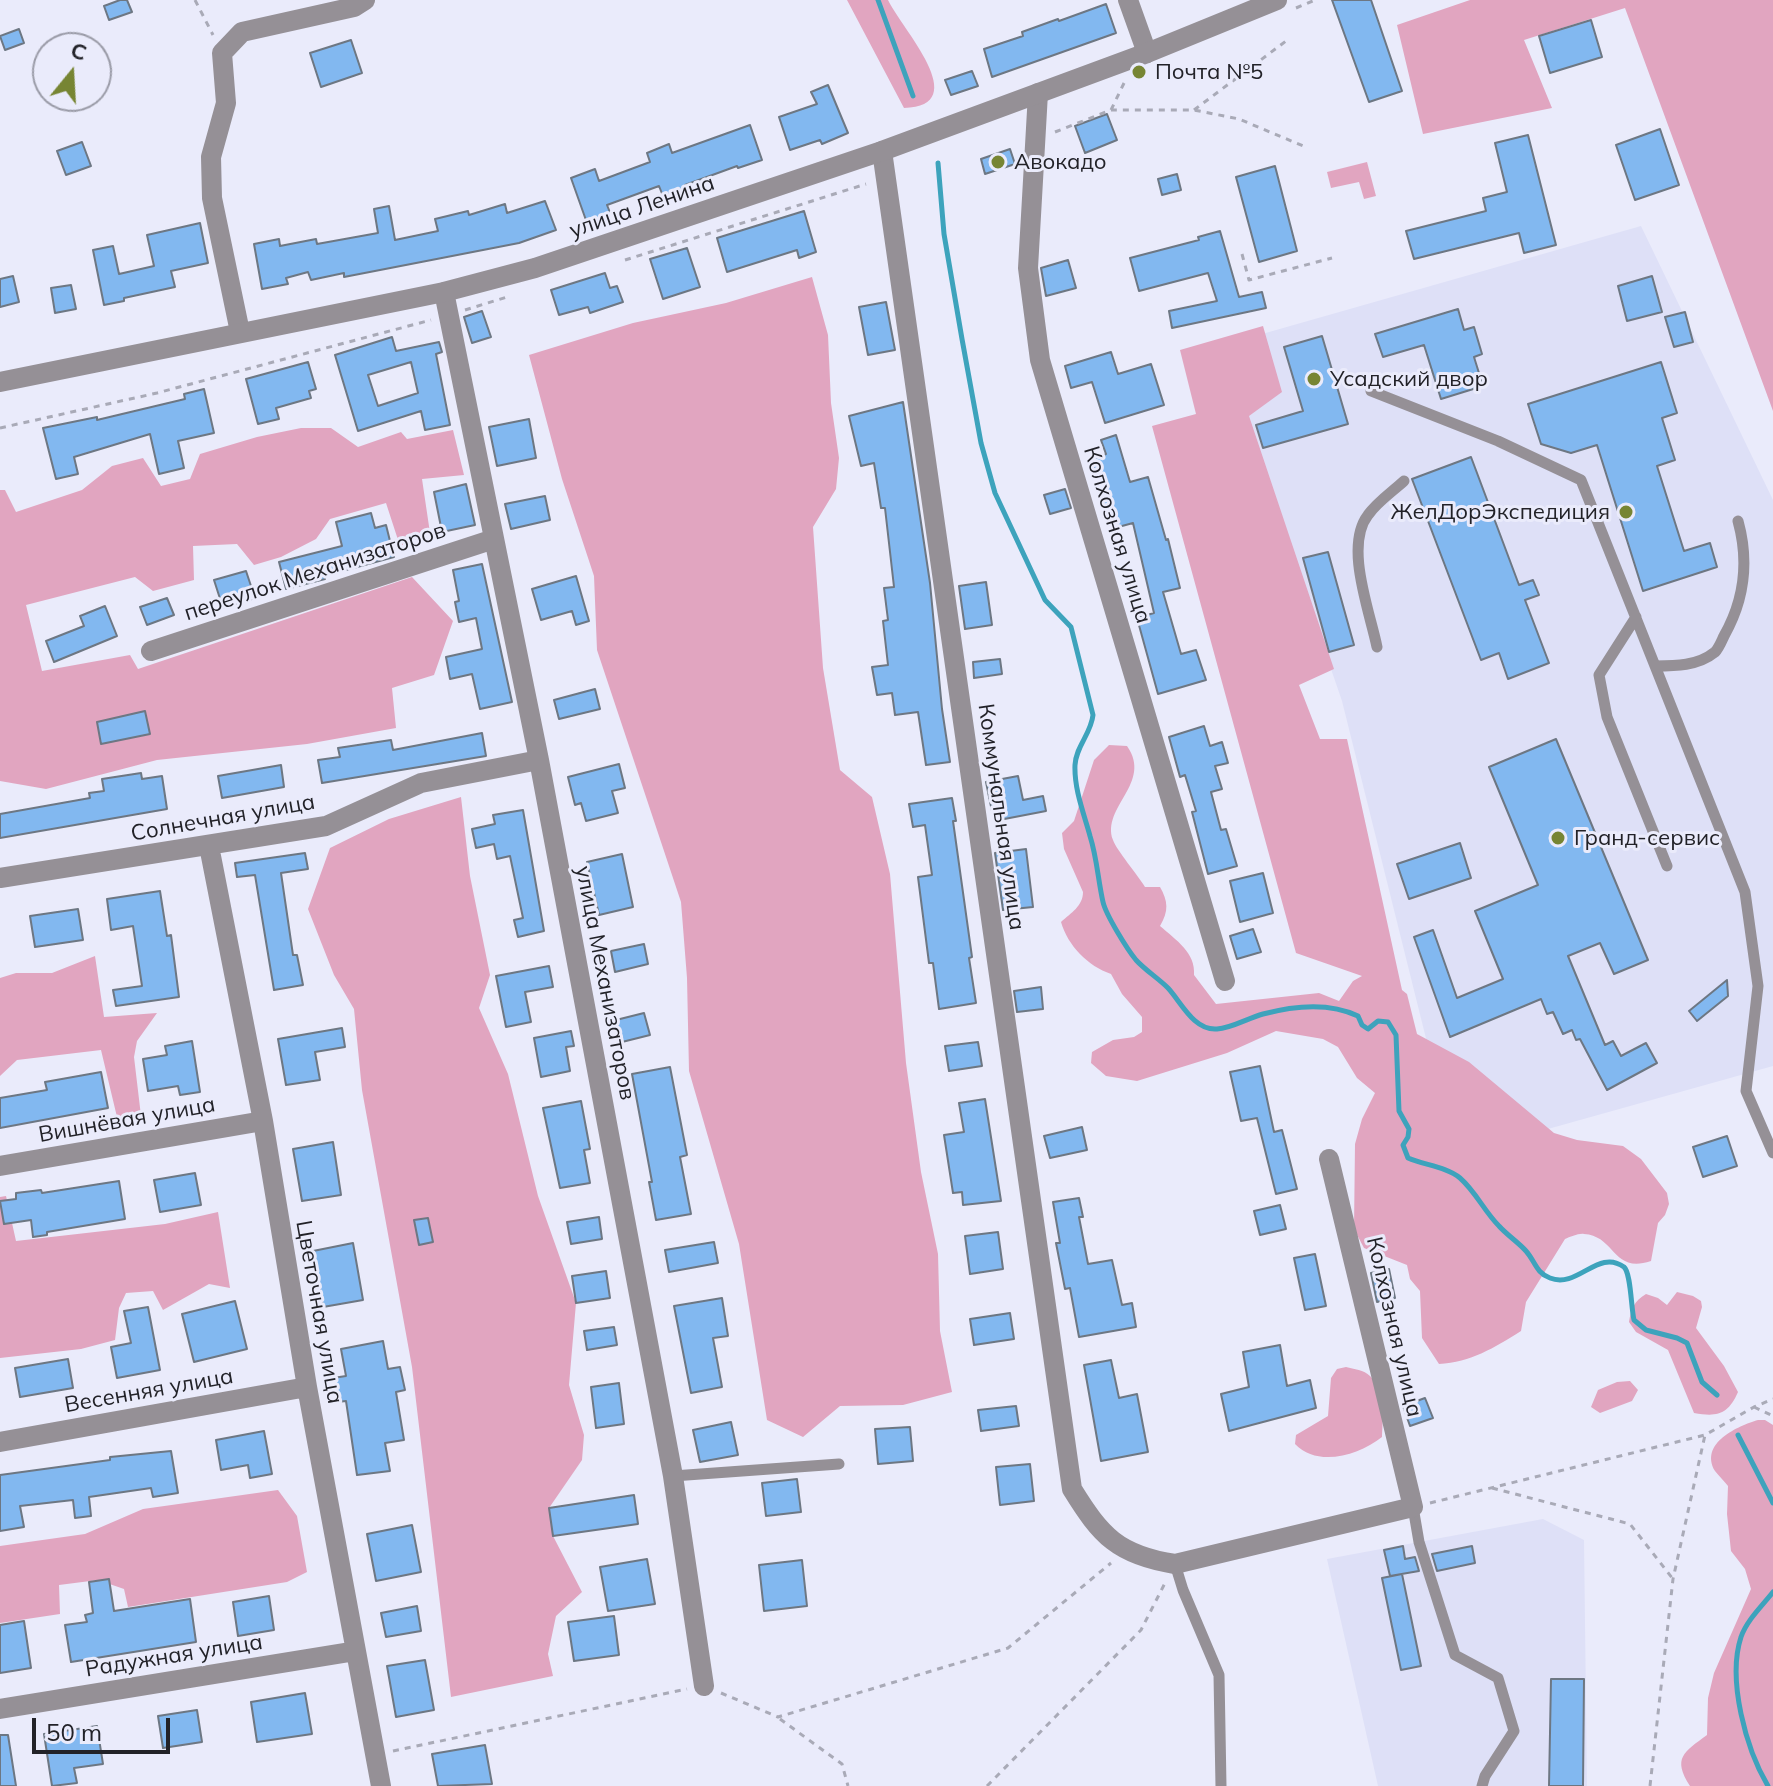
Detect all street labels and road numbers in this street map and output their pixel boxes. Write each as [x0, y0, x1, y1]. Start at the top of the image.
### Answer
street label: улица Ленина [566, 170, 718, 244]
street label: Колхозная улица [1077, 443, 1157, 627]
street label: переулок Механизаторов [181, 517, 449, 627]
street label: Коммунальная улица [972, 702, 1030, 932]
street label: Солнечная улица [129, 789, 317, 847]
street label: улица Механизаторов [569, 864, 641, 1102]
street label: Вишнёвая улица [37, 1091, 217, 1149]
street label: Цветочная улица [290, 1218, 348, 1406]
street label: Колхозная улица [1360, 1234, 1428, 1420]
street label: Весенняя улица [63, 1363, 235, 1419]
street label: Радужная улица [84, 1629, 264, 1683]

